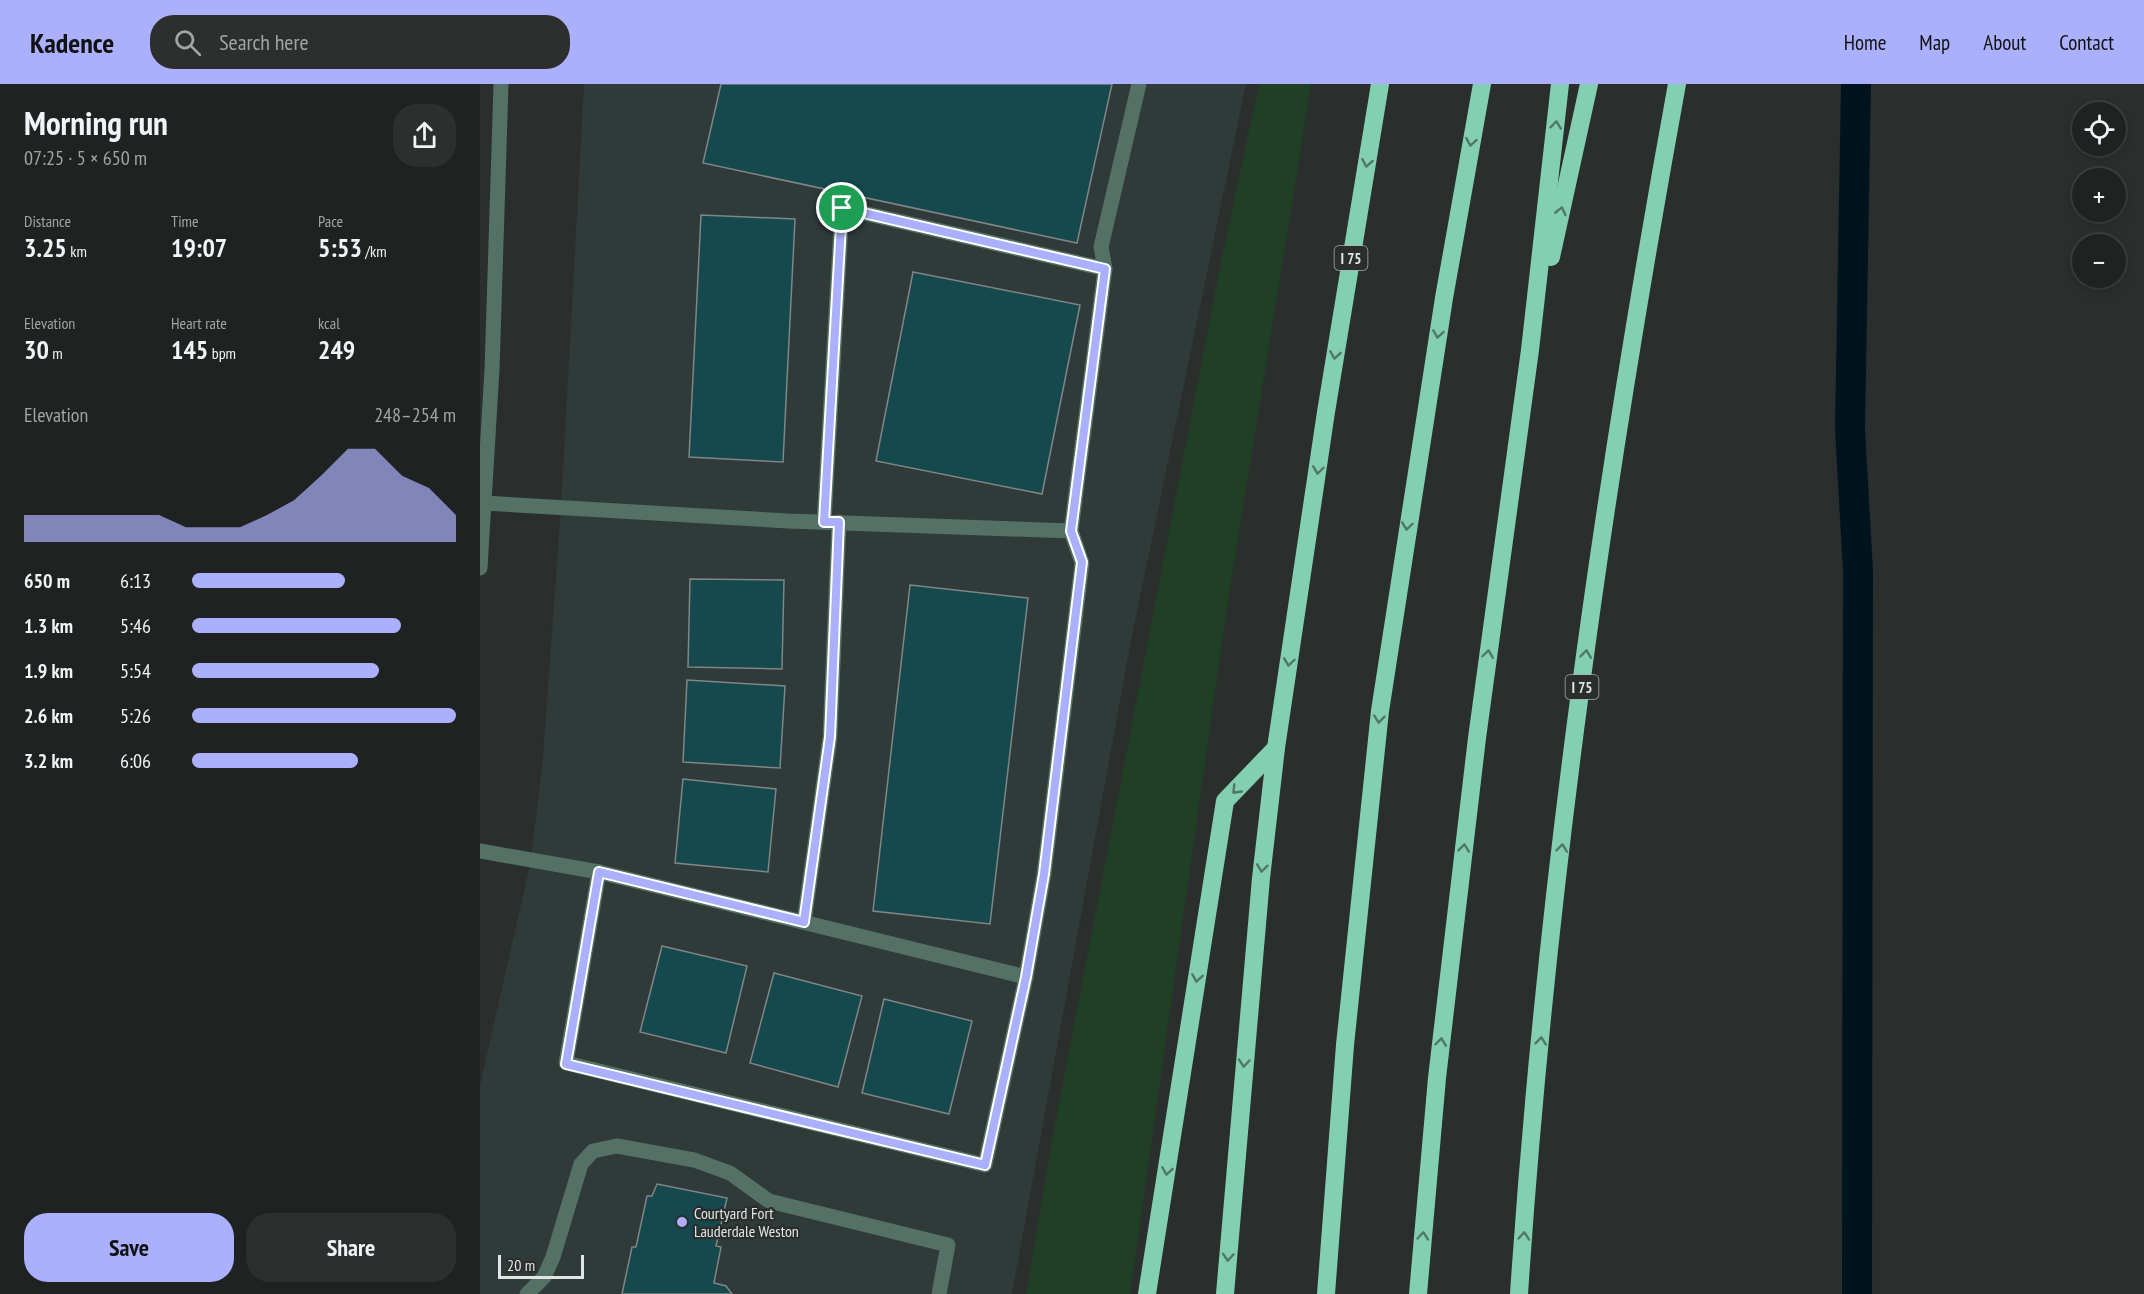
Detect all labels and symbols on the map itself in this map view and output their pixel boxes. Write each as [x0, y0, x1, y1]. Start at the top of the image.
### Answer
one-way arrow [1549, 120, 1561, 129]
one-way arrow [1466, 137, 1478, 146]
one-way arrow [1361, 158, 1373, 167]
pin [816, 182, 867, 233]
one-way arrow [1554, 206, 1567, 216]
road number: I 75 [1334, 246, 1368, 270]
one-way arrow [1432, 328, 1445, 338]
one-way arrow [1330, 350, 1342, 360]
one-way arrow [1312, 465, 1324, 474]
one-way arrow [1402, 522, 1414, 531]
one-way arrow [1579, 649, 1591, 659]
one-way arrow [1482, 650, 1494, 659]
one-way arrow [1283, 657, 1296, 667]
road number: I 75 [1566, 675, 1598, 699]
one-way arrow [1374, 715, 1386, 724]
one-way arrow [1232, 783, 1243, 794]
one-way arrow [1457, 843, 1470, 852]
one-way arrow [1555, 843, 1567, 852]
one-way arrow [1256, 864, 1269, 873]
one-way arrow [1191, 974, 1203, 983]
one-way arrow [1435, 1037, 1447, 1046]
one-way arrow [1534, 1037, 1547, 1046]
one-way arrow [1238, 1058, 1251, 1067]
one-way arrow [1161, 1166, 1173, 1176]
place label: Courtyard Fort Lauderdale Weston [694, 1203, 799, 1241]
marker: Courtyard Fort Lauderdale Weston [675, 1215, 689, 1229]
one-way arrow [1416, 1231, 1429, 1240]
one-way arrow [1517, 1231, 1530, 1240]
scale bar [498, 1252, 584, 1280]
one-way arrow [1221, 1252, 1234, 1261]

